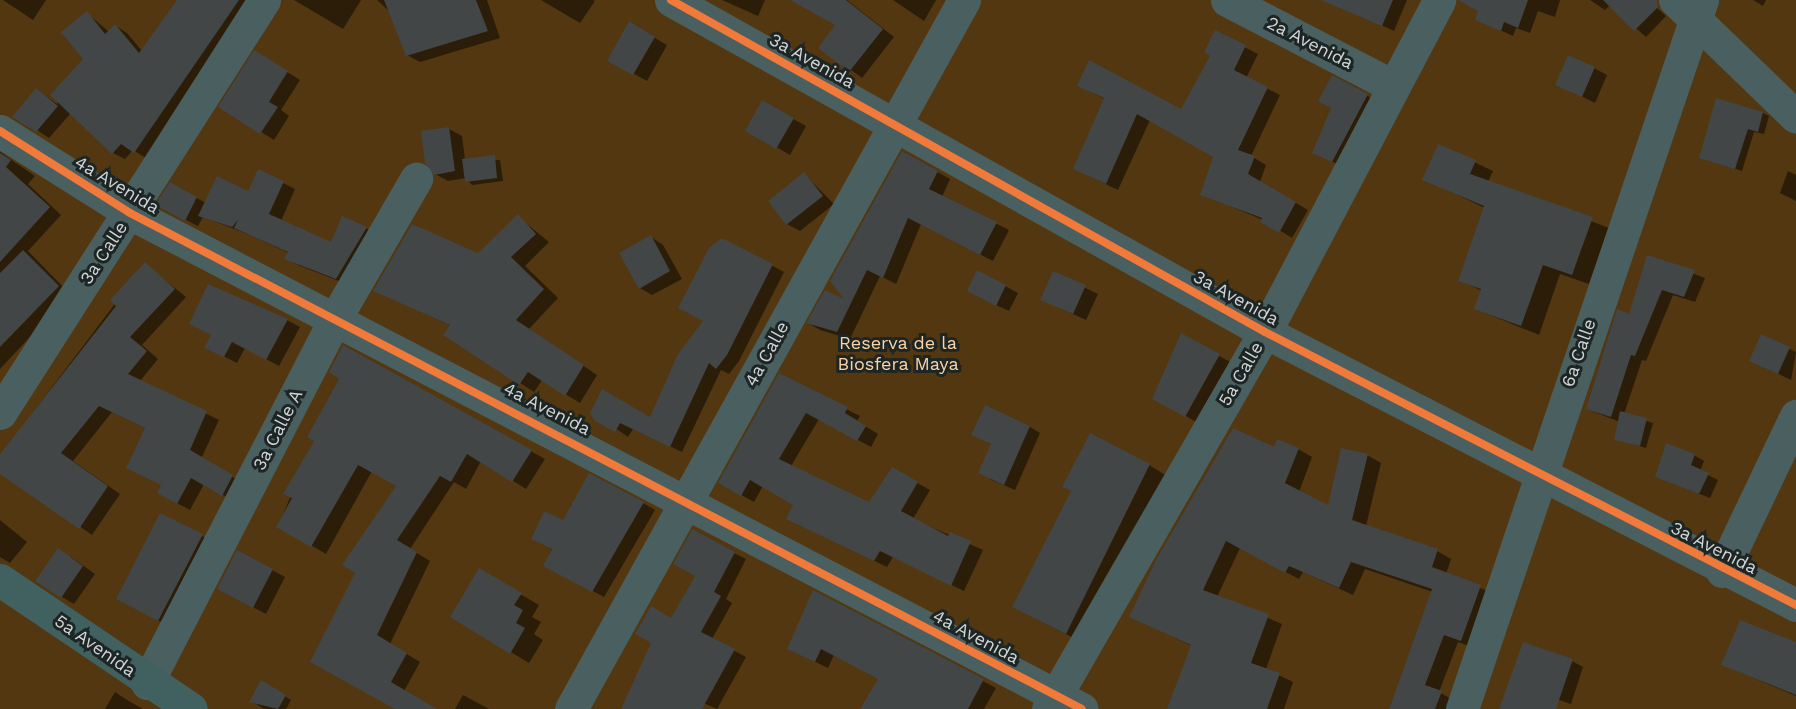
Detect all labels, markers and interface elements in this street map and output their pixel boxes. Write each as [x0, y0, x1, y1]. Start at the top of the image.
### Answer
street label: 2a Avenida [1263, 12, 1357, 74]
street label: 3a Avenida [765, 28, 859, 94]
street label: 4a Avenida [70, 151, 164, 219]
street label: 3a Calle [76, 217, 132, 289]
street label: 3a Avenida [1189, 265, 1283, 331]
street label: 6a Calle [1557, 316, 1601, 390]
street label: 4a Calle [740, 318, 794, 390]
park label: Reserva de la Biosfera Maya [837, 333, 959, 376]
street label: 5a Calle [1214, 338, 1268, 410]
street label: 4a Avenida [499, 378, 595, 440]
street label: 3a Calle A [248, 386, 308, 474]
street label: 3a Avenida [1667, 517, 1761, 579]
street label: 4a Avenida [929, 605, 1023, 669]
street label: 5a Avenida [50, 610, 140, 682]

